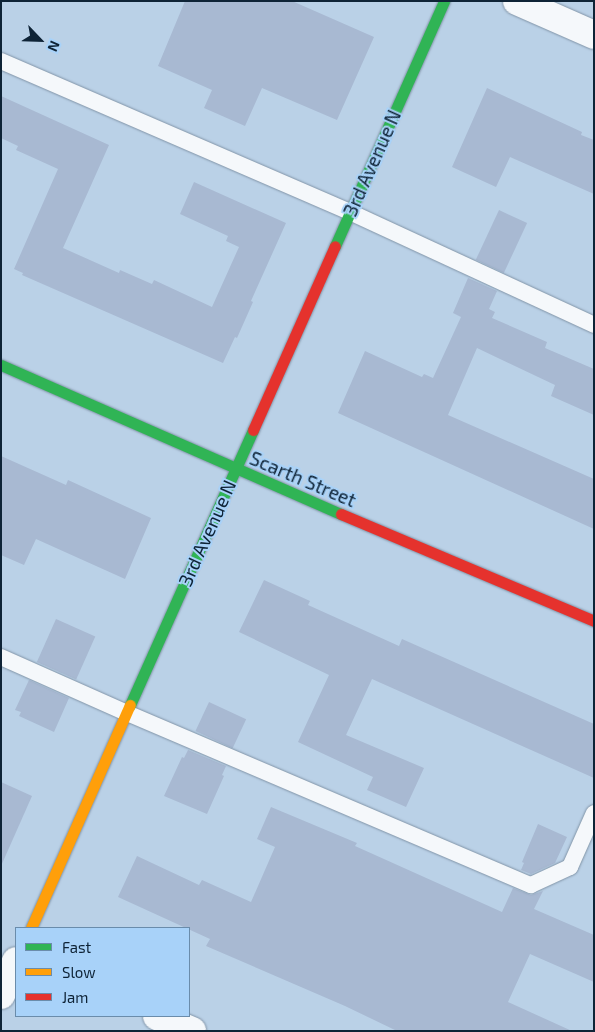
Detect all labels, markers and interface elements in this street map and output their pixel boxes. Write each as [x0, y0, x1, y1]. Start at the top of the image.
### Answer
north arrow [15, 15, 65, 65]
text: N [44, 38, 64, 54]
street label: 3rd Avenue N [338, 106, 406, 220]
street label: Scarth Street [246, 446, 360, 512]
street label: 3rd Avenue N [173, 476, 241, 590]
legend [15, 927, 190, 1017]
text: Fast [62, 938, 91, 956]
text: Slow [62, 963, 96, 981]
text: Jam [62, 988, 88, 1006]

